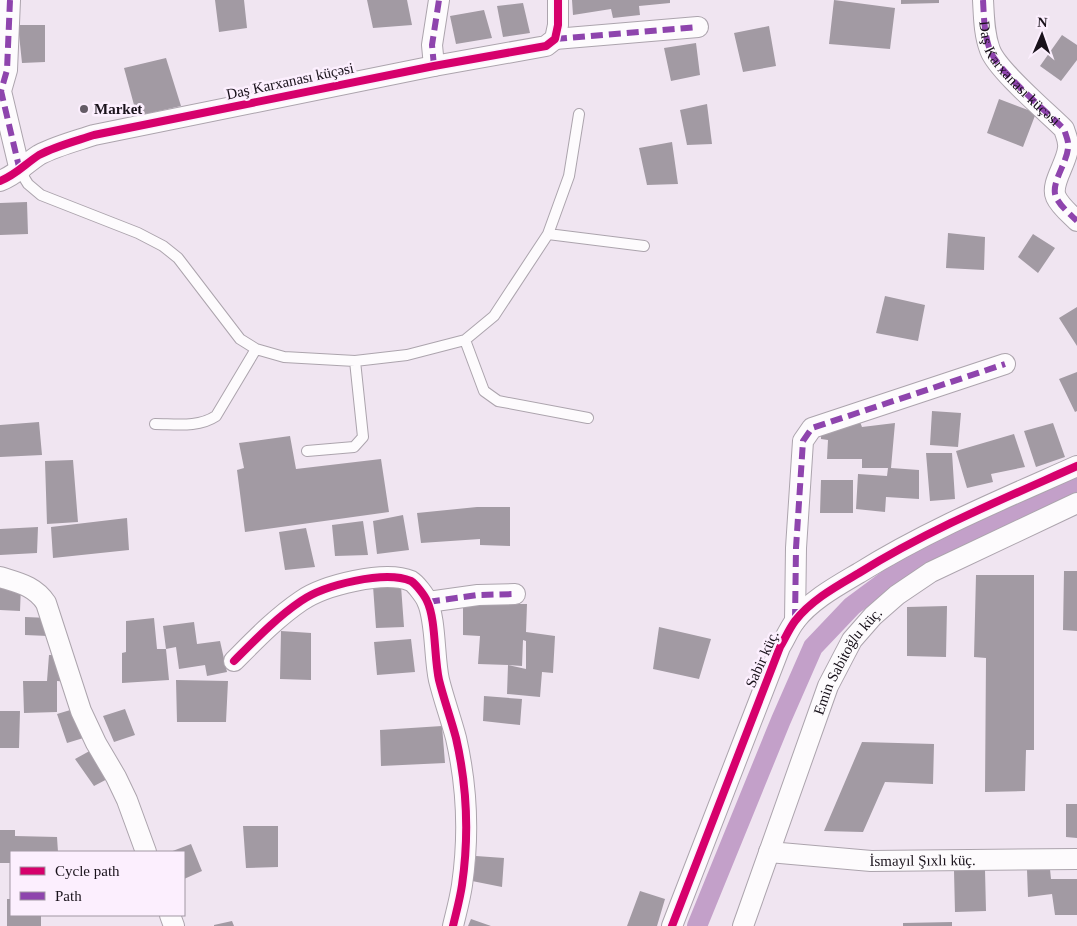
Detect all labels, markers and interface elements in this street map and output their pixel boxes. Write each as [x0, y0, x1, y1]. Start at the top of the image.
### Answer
north arrow [1017, 10, 1067, 60]
text: N [1037, 15, 1048, 30]
street label: Daş Karxanası küçəsi [976, 20, 1063, 129]
street label: Daş Karxanası küçəsi [225, 60, 355, 102]
place label: Market [94, 101, 142, 117]
marker: Market [78, 103, 90, 115]
street label: Emin Sabitoğlu küç. [810, 604, 885, 717]
street label: Sabir küç. [742, 628, 782, 690]
legend [10, 851, 185, 916]
street label: İsmayıl Şıxlı küç. [869, 852, 976, 869]
text: Cycle path [55, 863, 120, 879]
text: Path [55, 888, 82, 904]

